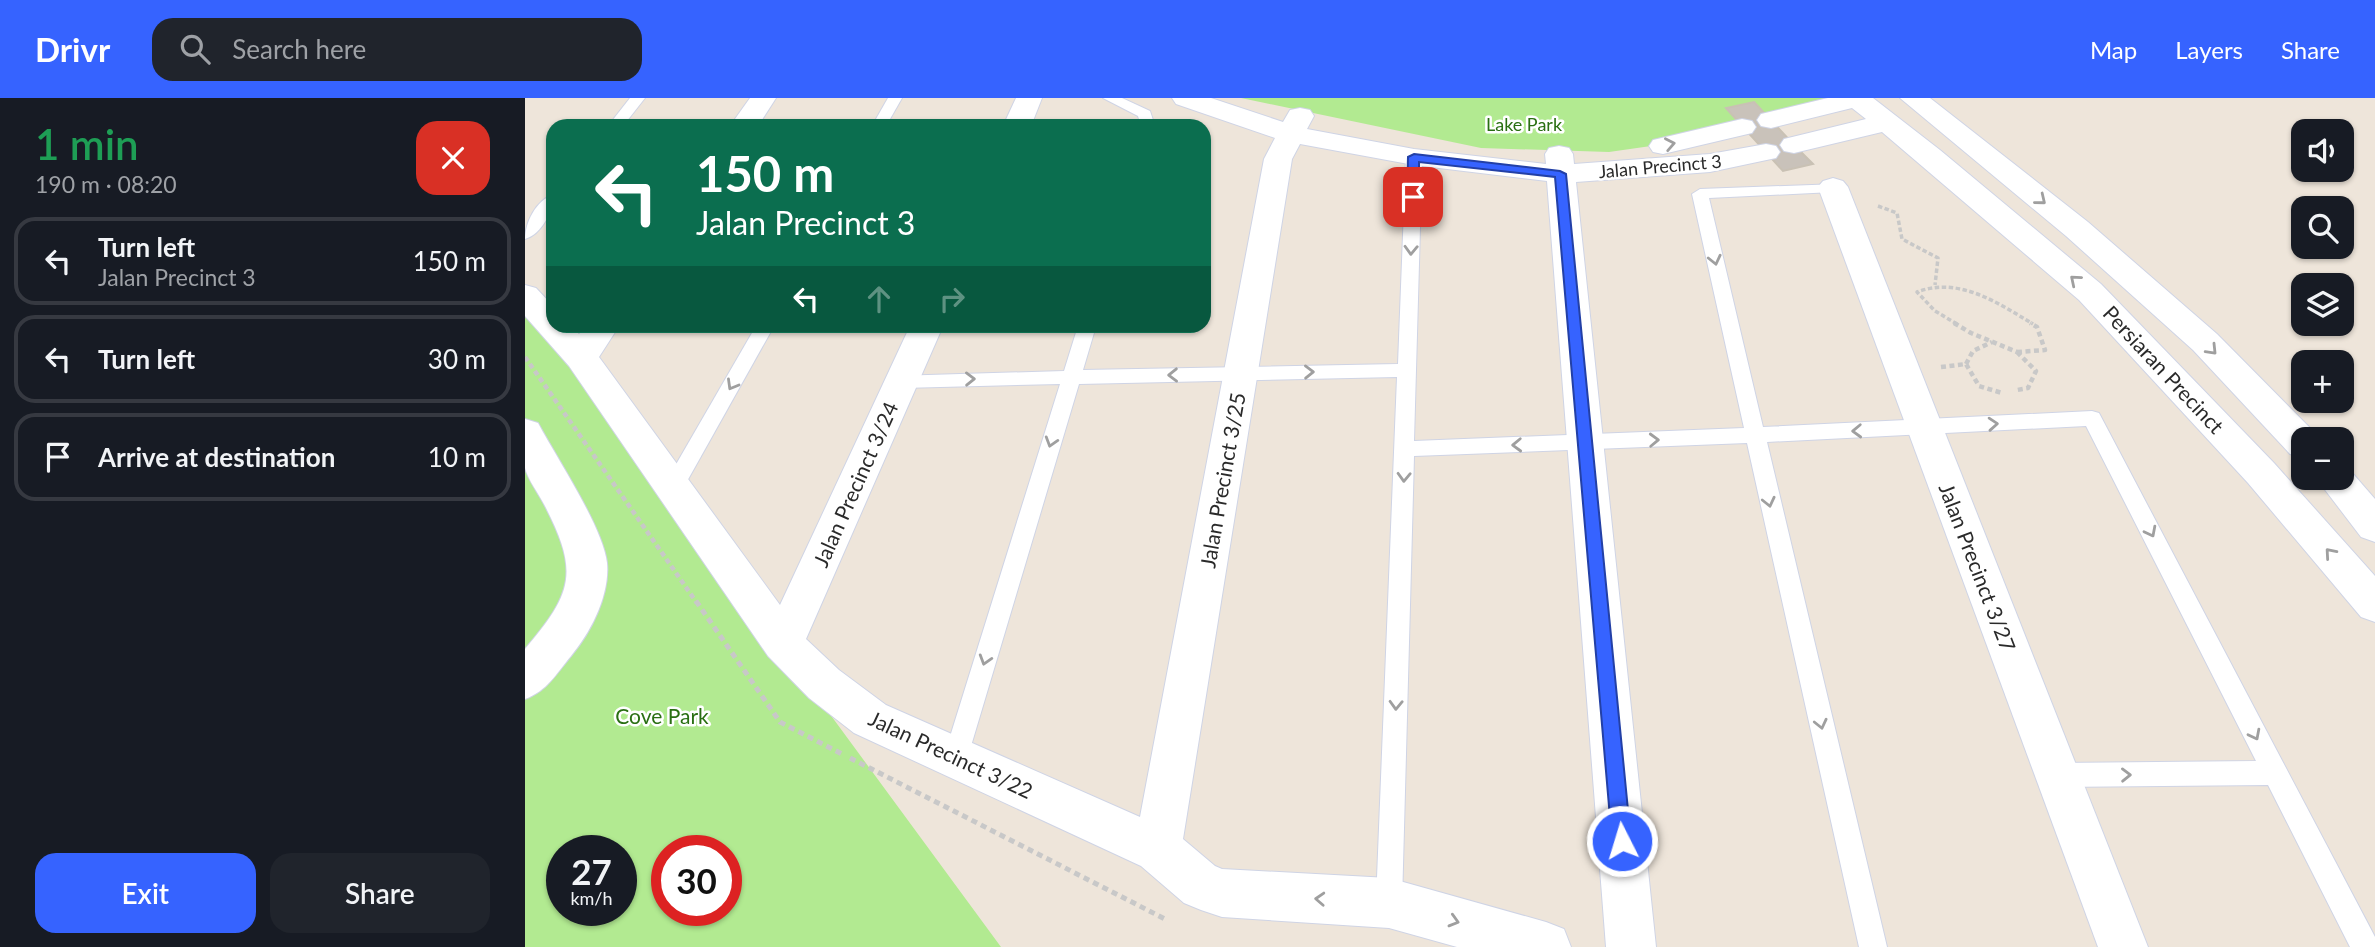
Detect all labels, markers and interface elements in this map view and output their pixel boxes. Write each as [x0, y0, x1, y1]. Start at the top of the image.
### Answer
search box [152, 18, 642, 81]
text: Drivr [35, 29, 110, 69]
icon: search [176, 30, 214, 68]
text: Search here [232, 33, 366, 65]
text: Map [2090, 35, 2137, 64]
text: Layers [2175, 35, 2243, 64]
text: Share [2281, 35, 2340, 64]
park label: Lake Park [1486, 113, 1563, 135]
text: 1 min [35, 119, 139, 169]
map controls [2291, 119, 2354, 490]
button: sound [2291, 119, 2354, 182]
button: close [416, 121, 490, 195]
one-way arrow [1664, 138, 1676, 153]
text: 150 m [696, 144, 834, 202]
icon: left [581, 147, 672, 238]
street label: Jalan Precinct 3 [1598, 150, 1722, 182]
pin [1383, 167, 1443, 227]
text: 190 m · 08:20 [35, 170, 177, 198]
icon: arrive [1394, 178, 1432, 216]
one-way arrow [2033, 192, 2046, 204]
button: search [2291, 196, 2354, 259]
text: Jalan Precinct 3 [696, 203, 915, 242]
text: Turn left [98, 231, 195, 263]
icon: left [39, 242, 77, 280]
text: 150 m [413, 245, 486, 277]
one-way arrow [1404, 245, 1419, 256]
one-way arrow [1706, 254, 1721, 266]
text: Jalan Precinct 3 [98, 263, 256, 291]
button: layers [2291, 273, 2354, 336]
one-way arrow [2071, 275, 2083, 288]
icon: left [787, 280, 825, 318]
icon: ahead [860, 280, 898, 318]
icon: right [933, 280, 971, 318]
street label: Persiaran Precinct [2098, 300, 2230, 438]
icon: left [39, 340, 77, 378]
one-way arrow [2204, 342, 2217, 355]
text: Turn left [98, 343, 195, 375]
text: 30 m [428, 343, 486, 375]
button: + [2291, 350, 2354, 413]
one-way arrow [1304, 364, 1315, 380]
one-way arrow [1167, 367, 1177, 383]
one-way arrow [965, 372, 976, 387]
one-way arrow [727, 377, 740, 390]
street label: Jalan Precinct 3/25 [1194, 390, 1250, 570]
street label: Jalan Precinct 3/24 [807, 398, 903, 570]
one-way arrow [1988, 417, 1999, 432]
one-way arrow [1851, 424, 1862, 439]
button: − [2291, 427, 2354, 490]
one-way arrow [1649, 432, 1660, 447]
one-way arrow [1045, 436, 1060, 448]
one-way arrow [1512, 437, 1523, 452]
icon: arrive [39, 438, 77, 476]
text: Arrive at destination [98, 441, 335, 473]
text: 10 m [428, 441, 486, 473]
one-way arrow [1396, 472, 1411, 483]
street label: Jalan Precinct 3/27 [1934, 480, 2022, 654]
one-way arrow [1761, 496, 1776, 508]
one-way arrow [2142, 525, 2156, 537]
one-way arrow [2326, 549, 2338, 562]
one-way arrow [978, 654, 993, 666]
one-way arrow [1388, 699, 1403, 710]
park label: Cove Park [615, 703, 709, 728]
street label: Jalan Precinct 3/22 [865, 705, 1037, 803]
one-way arrow [1813, 718, 1827, 730]
one-way arrow [2247, 727, 2260, 740]
one-way arrow [2121, 767, 2131, 783]
position arrow [1585, 804, 1659, 878]
speed limit sign: 30 [651, 835, 742, 926]
text: 27 [571, 850, 612, 892]
button: Exit [35, 853, 256, 933]
button: Share [270, 853, 490, 933]
text: km/h [570, 887, 613, 909]
one-way arrow [1315, 891, 1326, 906]
one-way arrow [1448, 913, 1460, 927]

